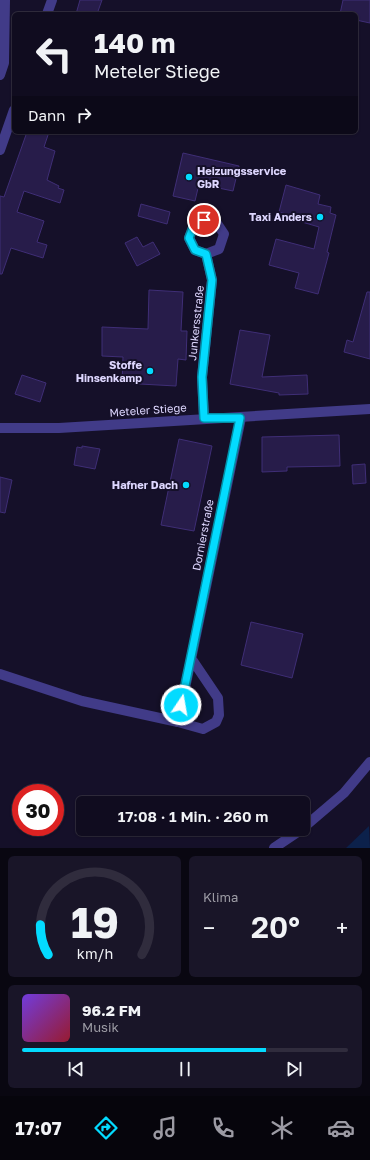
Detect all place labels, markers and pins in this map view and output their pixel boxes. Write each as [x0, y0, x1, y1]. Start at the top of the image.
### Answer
place label: Heizungsservice GbR [197, 164, 287, 190]
marker: Heizungsservice GbR [184, 172, 194, 182]
pin [187, 203, 221, 237]
place label: Taxi Anders [249, 210, 312, 223]
marker: Taxi Anders [315, 212, 325, 222]
place label: Stoffe Hinsenkamp [76, 358, 143, 384]
marker: Stoffe Hinsenkamp [145, 366, 155, 376]
place label: Hafner Dach [112, 478, 178, 491]
marker: Hafner Dach [181, 480, 191, 490]

